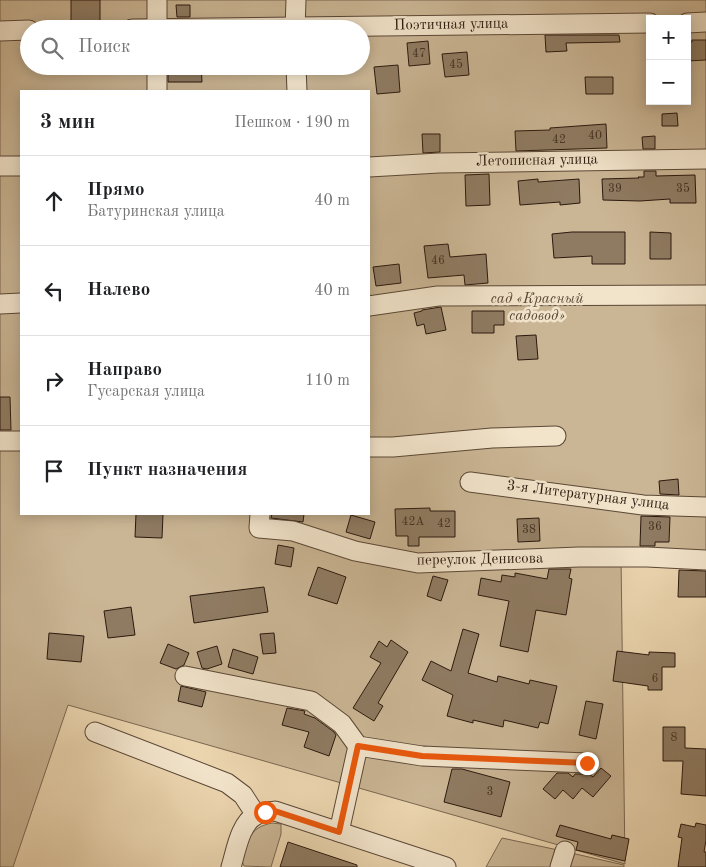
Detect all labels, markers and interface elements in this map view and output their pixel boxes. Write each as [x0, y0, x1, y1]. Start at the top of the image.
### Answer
map controls [646, 15, 691, 105]
button: + [646, 15, 691, 60]
street label: Поэтичная улица [394, 16, 509, 33]
search box [20, 20, 370, 75]
icon: search [38, 34, 66, 62]
text: Поиск [78, 38, 130, 57]
house number: 47 [412, 48, 426, 60]
house number: 45 [449, 58, 463, 71]
button: − [646, 60, 691, 105]
text: 3 мин [40, 112, 95, 133]
text: Пешком · 190 m [234, 115, 350, 131]
house number: 40 [588, 130, 602, 142]
house number: 42 [552, 134, 566, 146]
street label: Летописная улица [476, 152, 599, 170]
text: Прямо [87, 181, 145, 200]
house number: 35 [676, 182, 690, 195]
house number: 39 [608, 183, 622, 195]
icon: ahead [40, 187, 68, 215]
text: 40 m [314, 193, 350, 209]
text: Батуринская улица [87, 204, 225, 220]
house number: 46 [431, 255, 445, 267]
icon: left [40, 277, 68, 305]
text: Налево [87, 281, 150, 300]
text: 40 m [314, 283, 350, 299]
park label: сад «Красный садовод» [490, 292, 584, 324]
text: Направо [87, 361, 162, 380]
icon: right [40, 367, 68, 395]
text: 110 m [305, 373, 350, 389]
text: Гусарская улица [87, 384, 205, 400]
icon: arrive [40, 457, 68, 485]
text: Пункт назначения [87, 461, 247, 480]
street label: 3-я Литературная улица [506, 479, 671, 514]
house number: 42А [401, 516, 425, 528]
house number: 42 [437, 518, 451, 530]
house number: 36 [648, 521, 662, 533]
house number: 38 [522, 524, 536, 536]
street label: переулок Денисова [417, 551, 544, 569]
house number: 6 [652, 673, 659, 685]
house number: 8 [671, 732, 678, 744]
route end [576, 752, 599, 775]
house number: 3 [487, 786, 493, 798]
route start [254, 801, 277, 824]

